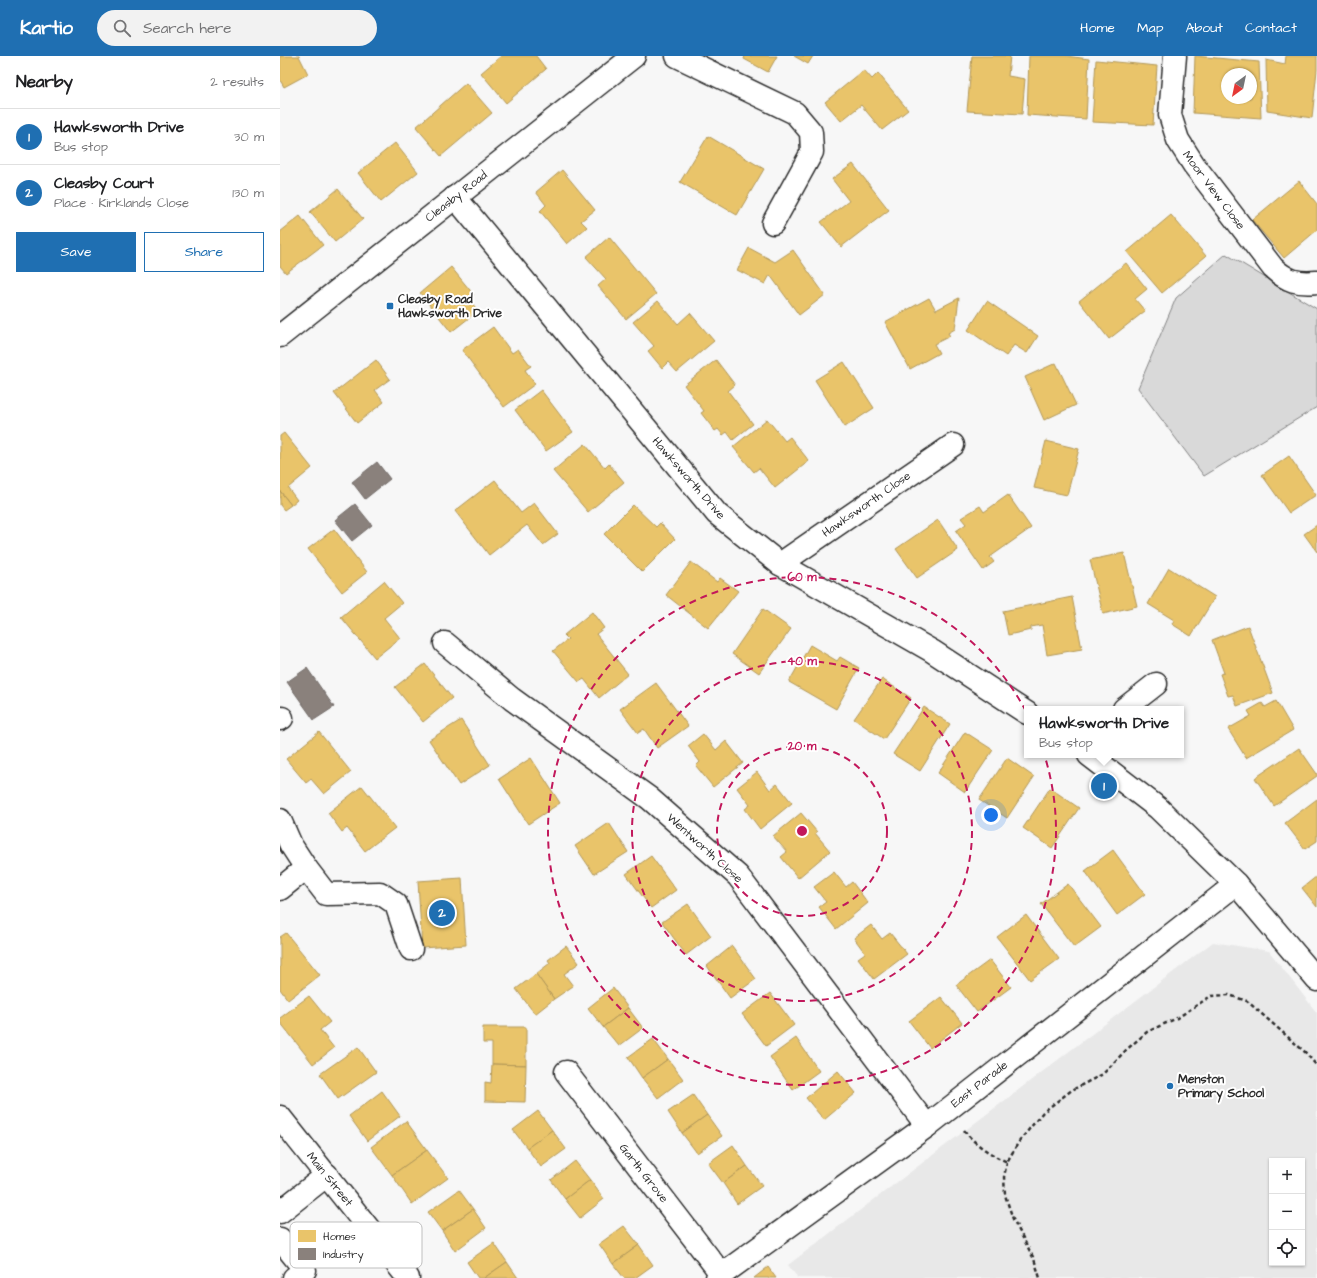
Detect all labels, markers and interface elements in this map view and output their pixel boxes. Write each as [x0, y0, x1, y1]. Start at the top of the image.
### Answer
search box [97, 10, 377, 46]
text: Kartio [20, 15, 73, 42]
icon: search [111, 17, 133, 39]
text: Search here [143, 18, 231, 39]
text: Home [1080, 18, 1115, 38]
text: Map [1137, 18, 1163, 38]
text: About [1185, 18, 1223, 38]
text: Contact [1245, 18, 1297, 38]
north arrow [1221, 68, 1257, 104]
text: Nearby [16, 70, 73, 94]
text: 2 results [210, 73, 264, 91]
text: Hawksworth Drive [54, 117, 184, 138]
text: 1 [28, 128, 30, 146]
text: 30 m [234, 128, 264, 146]
text: Bus stop [54, 138, 108, 156]
street label: Moor View Close [1178, 147, 1249, 234]
street label: Cleasby Road [422, 167, 492, 227]
text: Cleasby Court [54, 173, 154, 194]
text: 2 [25, 184, 33, 202]
text: 130 m [232, 184, 264, 202]
text: Place · Kirklands Close [54, 194, 189, 212]
button: Save [16, 232, 136, 272]
button: Share [144, 232, 264, 272]
place label: Cleasby Road Hawksworth Drive [398, 291, 503, 322]
marker: Cleasby Road Hawksworth Drive [385, 301, 395, 311]
street label: Hawksworth Drive [648, 433, 730, 524]
street label: Hawksworth Close [818, 467, 914, 541]
text: 60 m [787, 569, 817, 586]
text: 40 m [787, 653, 818, 670]
popup [1024, 706, 1184, 758]
text: Hawksworth Drive [1039, 713, 1169, 734]
text: Bus stop [1039, 734, 1093, 752]
text: 20 m [787, 738, 817, 755]
pin: 1 [1091, 771, 1117, 801]
your location [981, 805, 1001, 825]
street label: Wentworth Close [663, 810, 747, 887]
centre of rings [795, 824, 809, 838]
pin: 2 [429, 898, 455, 928]
street label: East Parade [947, 1056, 1012, 1112]
place label: Menston Primary School [1178, 1071, 1264, 1103]
marker: Menston Primary School [1165, 1081, 1175, 1091]
street label: Garth Grove [615, 1140, 672, 1207]
street label: Main Street [302, 1148, 357, 1210]
map controls [1269, 1158, 1305, 1266]
button: + [1269, 1158, 1305, 1194]
button: − [1269, 1194, 1305, 1230]
legend [290, 1222, 422, 1268]
text: Homes [323, 1229, 356, 1244]
button: locate [1269, 1230, 1305, 1266]
text: Industry [323, 1247, 363, 1263]

